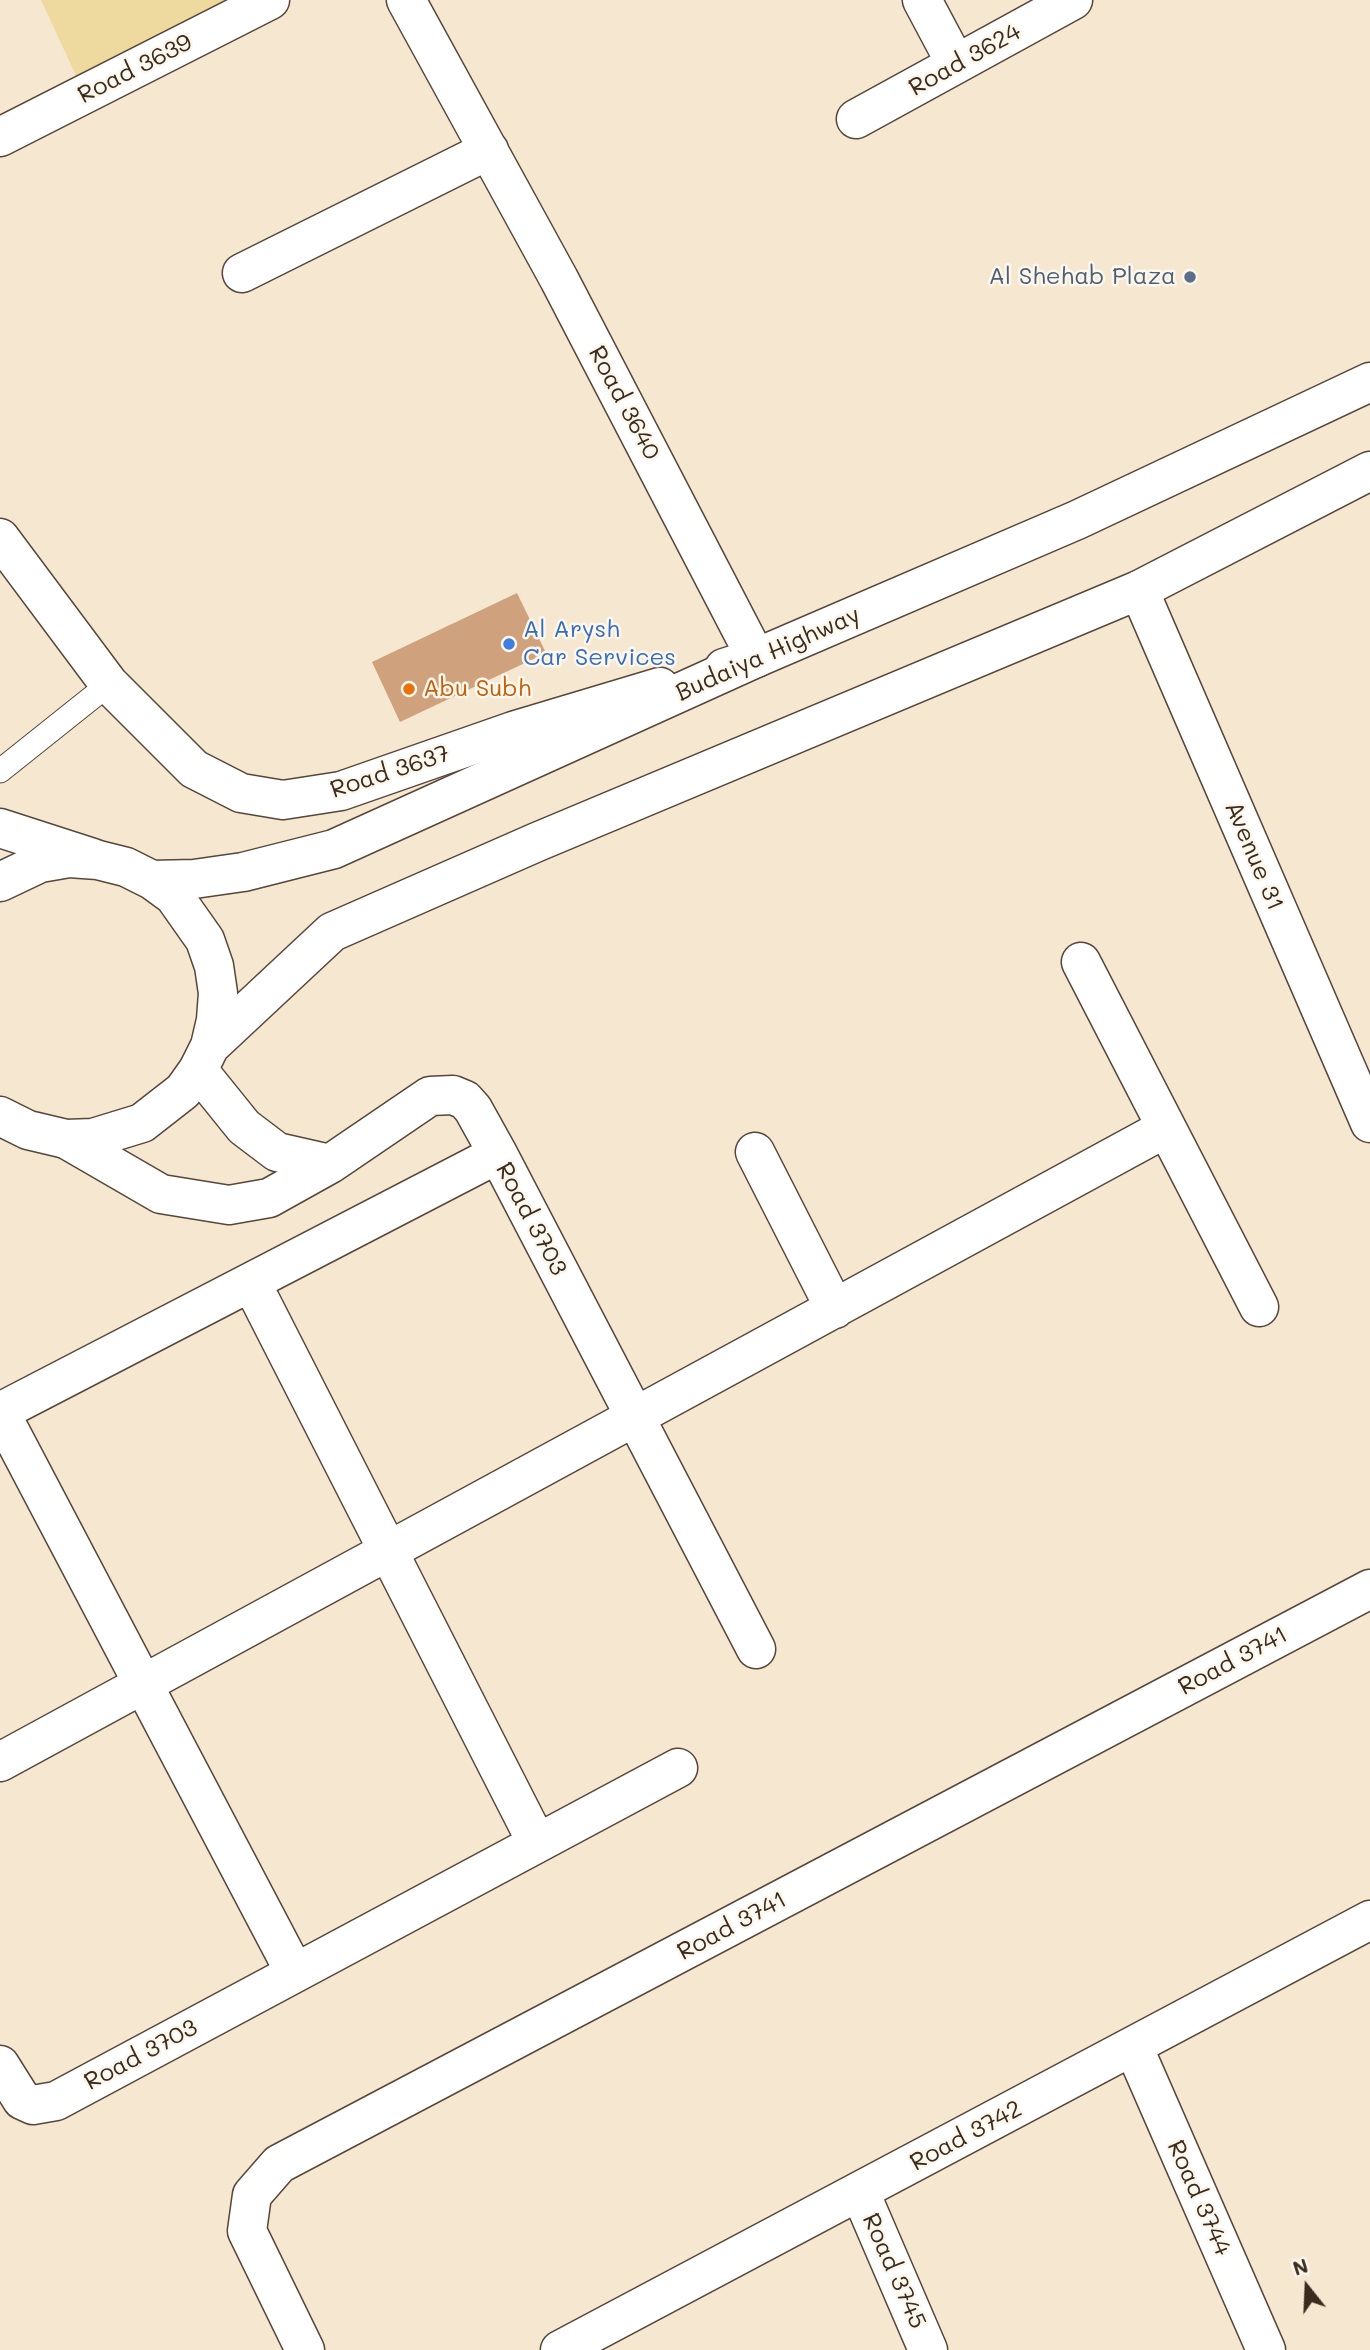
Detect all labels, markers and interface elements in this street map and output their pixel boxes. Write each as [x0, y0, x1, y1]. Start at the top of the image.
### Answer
street label: Road 3624 [904, 17, 1026, 103]
street label: Road 3639 [73, 28, 197, 110]
place label: Al Shehab Plaza [988, 263, 1176, 291]
marker: Al Shehab Plaza [1182, 269, 1198, 285]
street label: Road 3640 [582, 341, 666, 465]
street label: Budaiya Highway [671, 600, 865, 708]
place label: Al Arysh Car Services [523, 616, 676, 672]
marker: Al Arysh Car Services [501, 636, 517, 652]
place label: Abu Subh [423, 675, 531, 703]
marker: Abu Subh [401, 681, 417, 697]
street label: Road 3637 [327, 739, 453, 805]
street label: Avenue 31 [1218, 797, 1290, 915]
street label: Road 3703 [489, 1158, 573, 1280]
street label: Road 3741 [1173, 1620, 1293, 1702]
street label: Road 3741 [672, 1885, 792, 1967]
street label: Road 3703 [80, 2013, 202, 2097]
street label: Road 3742 [905, 2095, 1027, 2177]
street label: Road 3744 [1161, 2136, 1237, 2260]
street label: Road 3745 [856, 2209, 932, 2333]
north arrow [1272, 2252, 1342, 2322]
text: N [1290, 2252, 1311, 2281]

